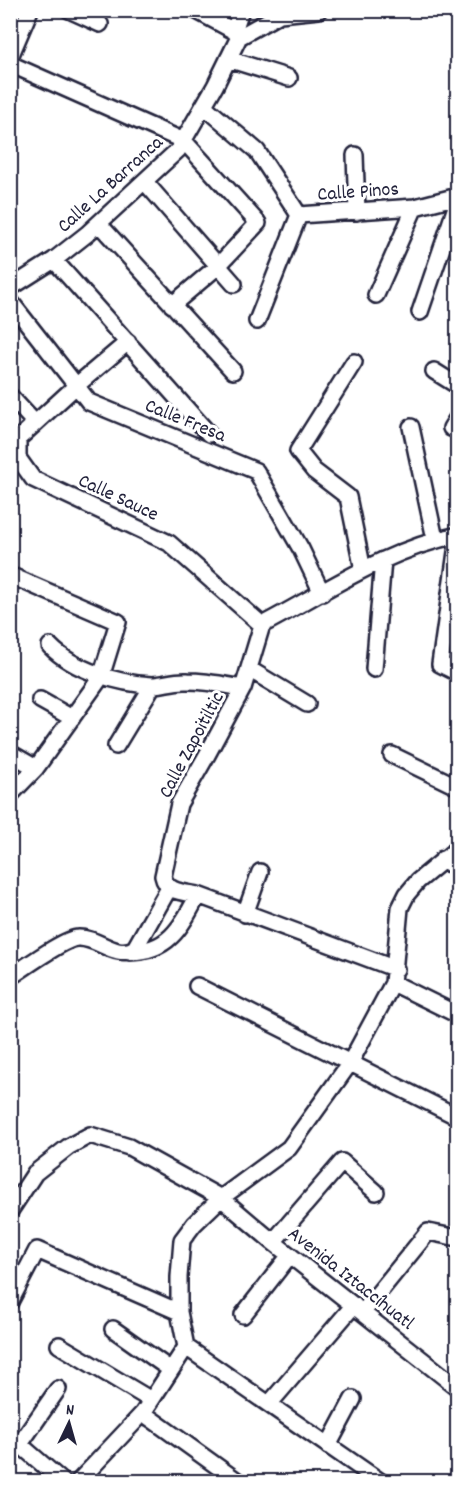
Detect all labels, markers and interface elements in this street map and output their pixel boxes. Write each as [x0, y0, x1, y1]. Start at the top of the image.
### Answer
street label: Calle La Barranca [52, 130, 171, 240]
street label: Calle Pinos [317, 176, 400, 210]
street label: Calle Fresa [140, 393, 230, 451]
street label: Calle Sauce [73, 468, 163, 530]
street label: Calle Zapoitiltic [153, 687, 232, 804]
street label: Avenida Iztaccíhuatl [281, 1221, 420, 1338]
north arrow [39, 1393, 99, 1453]
text: N [65, 1399, 75, 1422]

